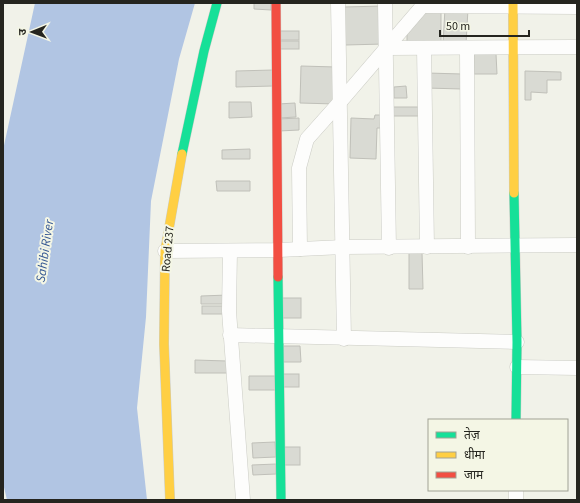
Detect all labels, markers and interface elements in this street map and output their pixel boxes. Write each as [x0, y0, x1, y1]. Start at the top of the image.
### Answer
north arrow [12, 12, 52, 52]
scale bar [440, 12, 529, 38]
text: 50 m [446, 18, 470, 35]
text: उ [15, 28, 30, 36]
water label: Sahibi River [32, 218, 58, 283]
street label: Road 237 [158, 225, 178, 273]
legend [428, 419, 568, 491]
text: तेज़ [464, 427, 481, 444]
text: धीमा [464, 447, 486, 464]
text: जाम [464, 467, 484, 484]

